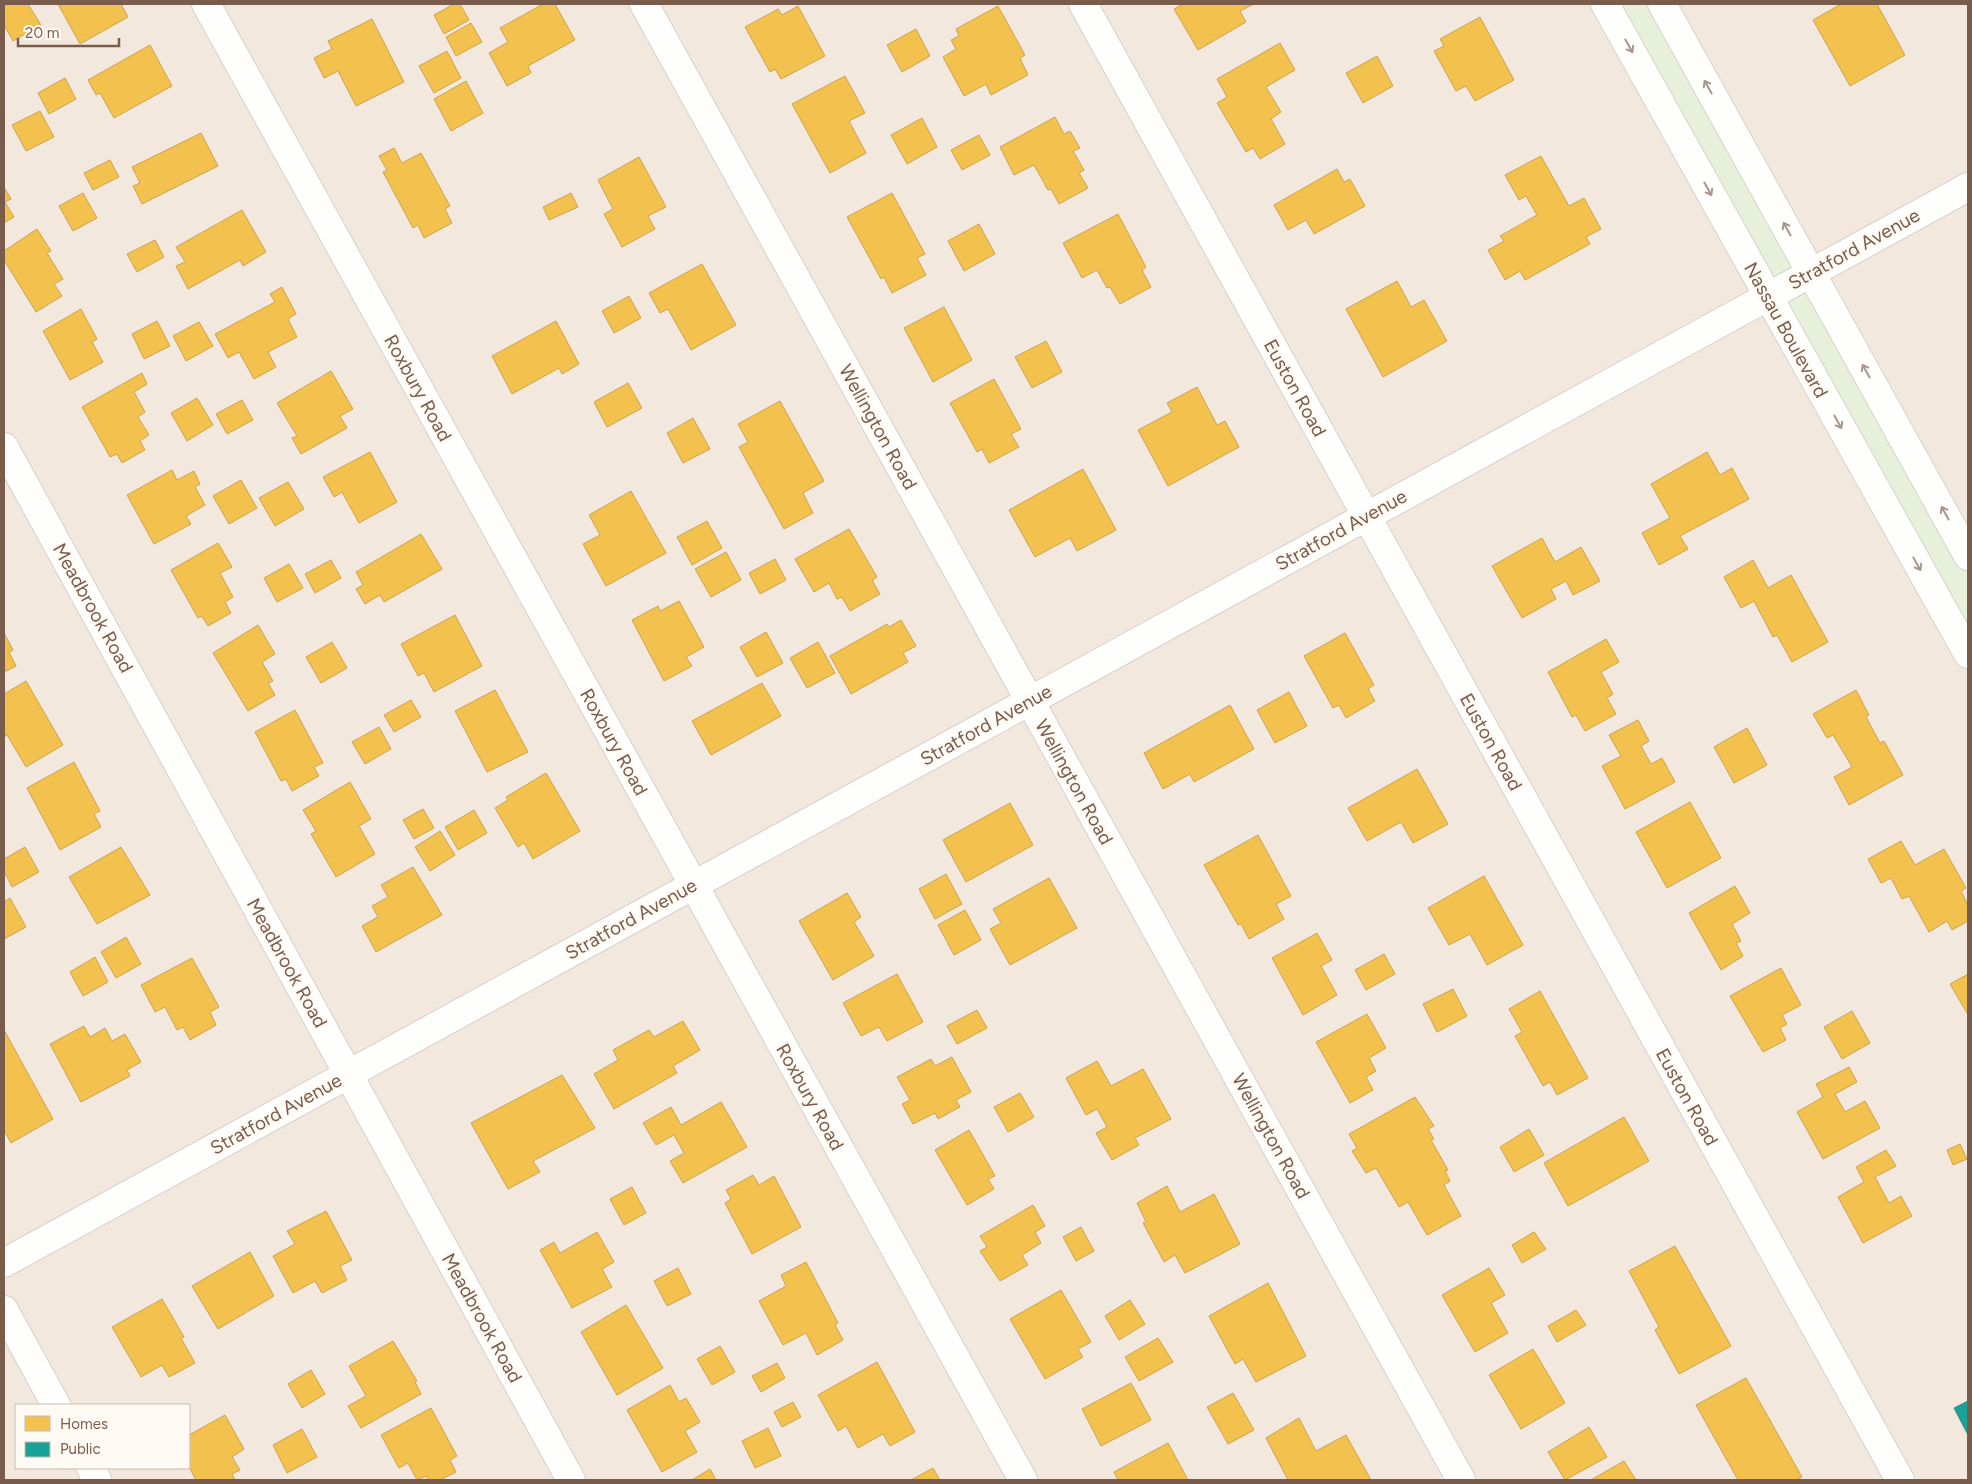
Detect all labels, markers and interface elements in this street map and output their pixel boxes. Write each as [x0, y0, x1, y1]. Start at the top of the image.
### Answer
scale bar [18, 15, 119, 47]
text: 20 m [25, 24, 59, 42]
one-way arrow [1624, 39, 1634, 54]
one-way arrow [1703, 79, 1713, 94]
one-way arrow [1703, 181, 1713, 195]
street label: Stratford Avenue [1784, 203, 1924, 295]
one-way arrow [1782, 222, 1791, 237]
street label: Nassau Boulevard [1739, 258, 1833, 402]
street label: Roxbury Road [379, 331, 457, 445]
street label: Euston Road [1259, 335, 1331, 441]
street label: Wellington Road [834, 360, 922, 494]
one-way arrow [1860, 364, 1870, 379]
one-way arrow [1833, 415, 1843, 430]
street label: Stratford Avenue [1271, 484, 1411, 576]
one-way arrow [1939, 506, 1949, 521]
street label: Meadbrook Road [48, 539, 138, 677]
one-way arrow [1913, 556, 1923, 570]
street label: Stratford Avenue [916, 679, 1056, 771]
street label: Roxbury Road [575, 685, 653, 799]
street label: Euston Road [1455, 689, 1527, 795]
street label: Wellington Road [1030, 715, 1118, 849]
street label: Stratford Avenue [561, 873, 701, 965]
street label: Meadbrook Road [242, 894, 332, 1032]
street label: Roxbury Road [771, 1040, 849, 1154]
street label: Euston Road [1651, 1044, 1723, 1150]
street label: Stratford Avenue [206, 1068, 346, 1160]
street label: Wellington Road [1227, 1069, 1315, 1203]
street label: Meadbrook Road [437, 1249, 527, 1387]
legend [15, 1404, 190, 1469]
text: Homes [60, 1415, 108, 1433]
text: Public [60, 1440, 101, 1458]

